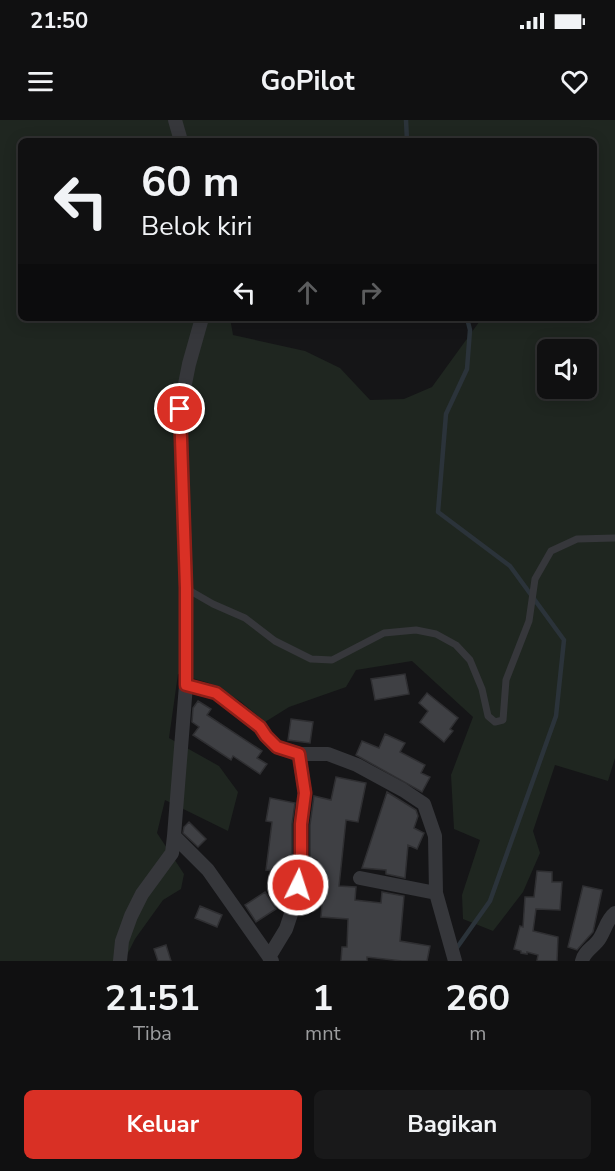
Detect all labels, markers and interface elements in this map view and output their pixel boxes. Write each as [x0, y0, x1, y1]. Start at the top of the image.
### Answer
text: 21:50 [30, 6, 88, 36]
text: GoPilot [260, 63, 355, 100]
icon: menu [24, 65, 57, 98]
icon: heart [558, 65, 591, 98]
text: 60 m [141, 154, 240, 211]
icon: left [42, 162, 120, 240]
text: Belok kiri [141, 208, 253, 245]
icon: left [228, 276, 261, 309]
icon: ahead [291, 276, 324, 309]
icon: right [354, 276, 387, 309]
map controls [537, 339, 597, 399]
button: sound [537, 339, 597, 399]
pin [154, 383, 205, 434]
icon: arrive [163, 392, 196, 425]
position arrow [266, 853, 330, 917]
text: 21:51 [105, 974, 200, 1023]
text: 1 [312, 974, 334, 1023]
text: 260 [445, 974, 510, 1023]
text: Tiba [133, 1020, 172, 1047]
text: mnt [305, 1020, 341, 1047]
text: m [469, 1020, 486, 1047]
button: Keluar [24, 1090, 302, 1159]
button: Bagikan [314, 1090, 591, 1159]

